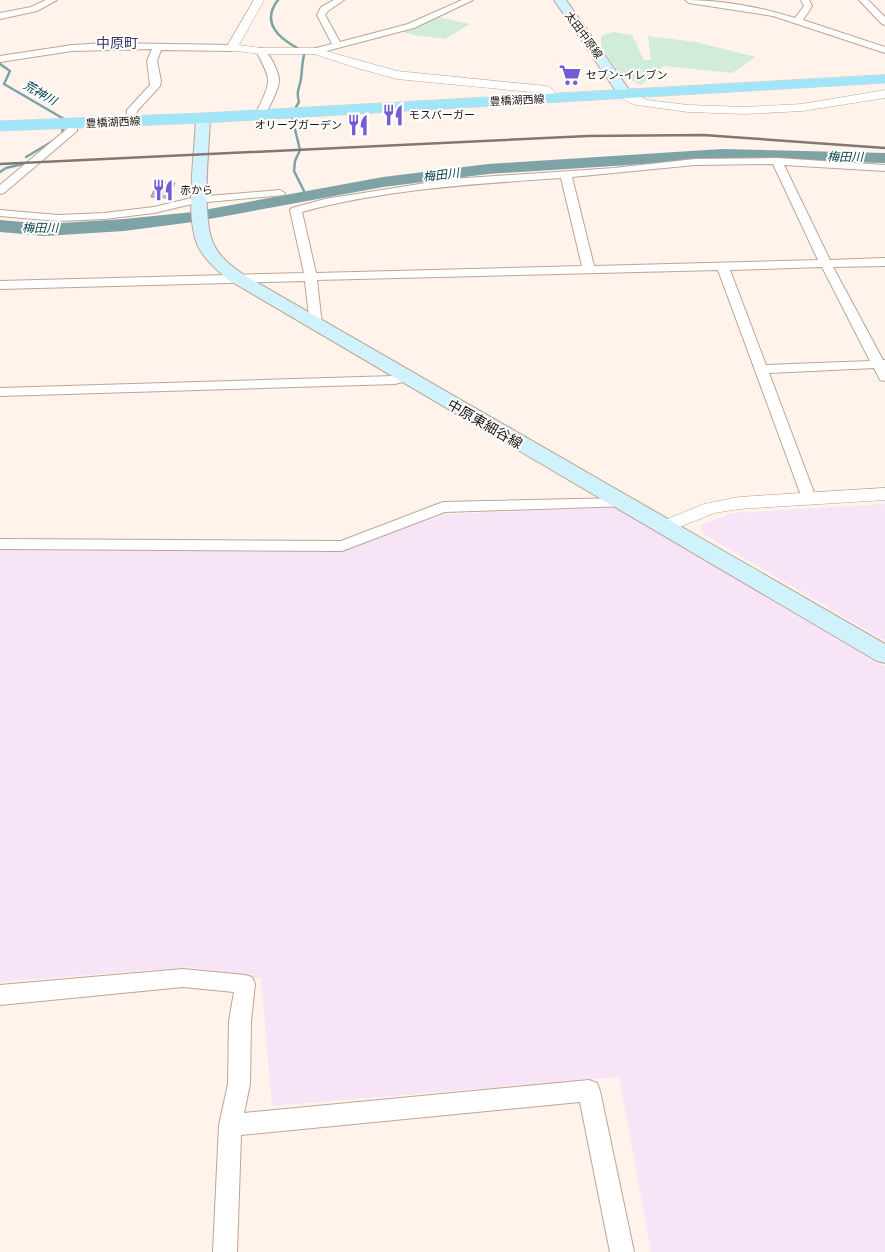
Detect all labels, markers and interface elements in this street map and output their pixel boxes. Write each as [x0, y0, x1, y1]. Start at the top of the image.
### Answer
street label: 太田中原線 [562, 9, 605, 61]
district label: 中原町 [96, 35, 138, 52]
supermarket icon: セブン-イレブン [557, 62, 583, 88]
place label: セブン-イレブン [586, 69, 667, 82]
water label: 荒神川 [21, 78, 61, 109]
street label: 豊橋湖西線 [489, 93, 545, 108]
restaurant icon: モスバーガー [380, 102, 406, 128]
place label: モスバーガー [409, 109, 475, 122]
restaurant icon: オリーブガーデン [345, 112, 371, 138]
street label: 豊橋湖西線 [85, 115, 141, 130]
place label: オリーブガーデン [255, 119, 342, 132]
water label: 梅田川 [827, 150, 865, 164]
water label: 梅田川 [422, 166, 462, 184]
restaurant icon: 赤から [150, 177, 176, 203]
place label: 赤から [180, 184, 213, 197]
water label: 梅田川 [22, 221, 60, 235]
street label: 中原東細谷線 [444, 396, 525, 453]

